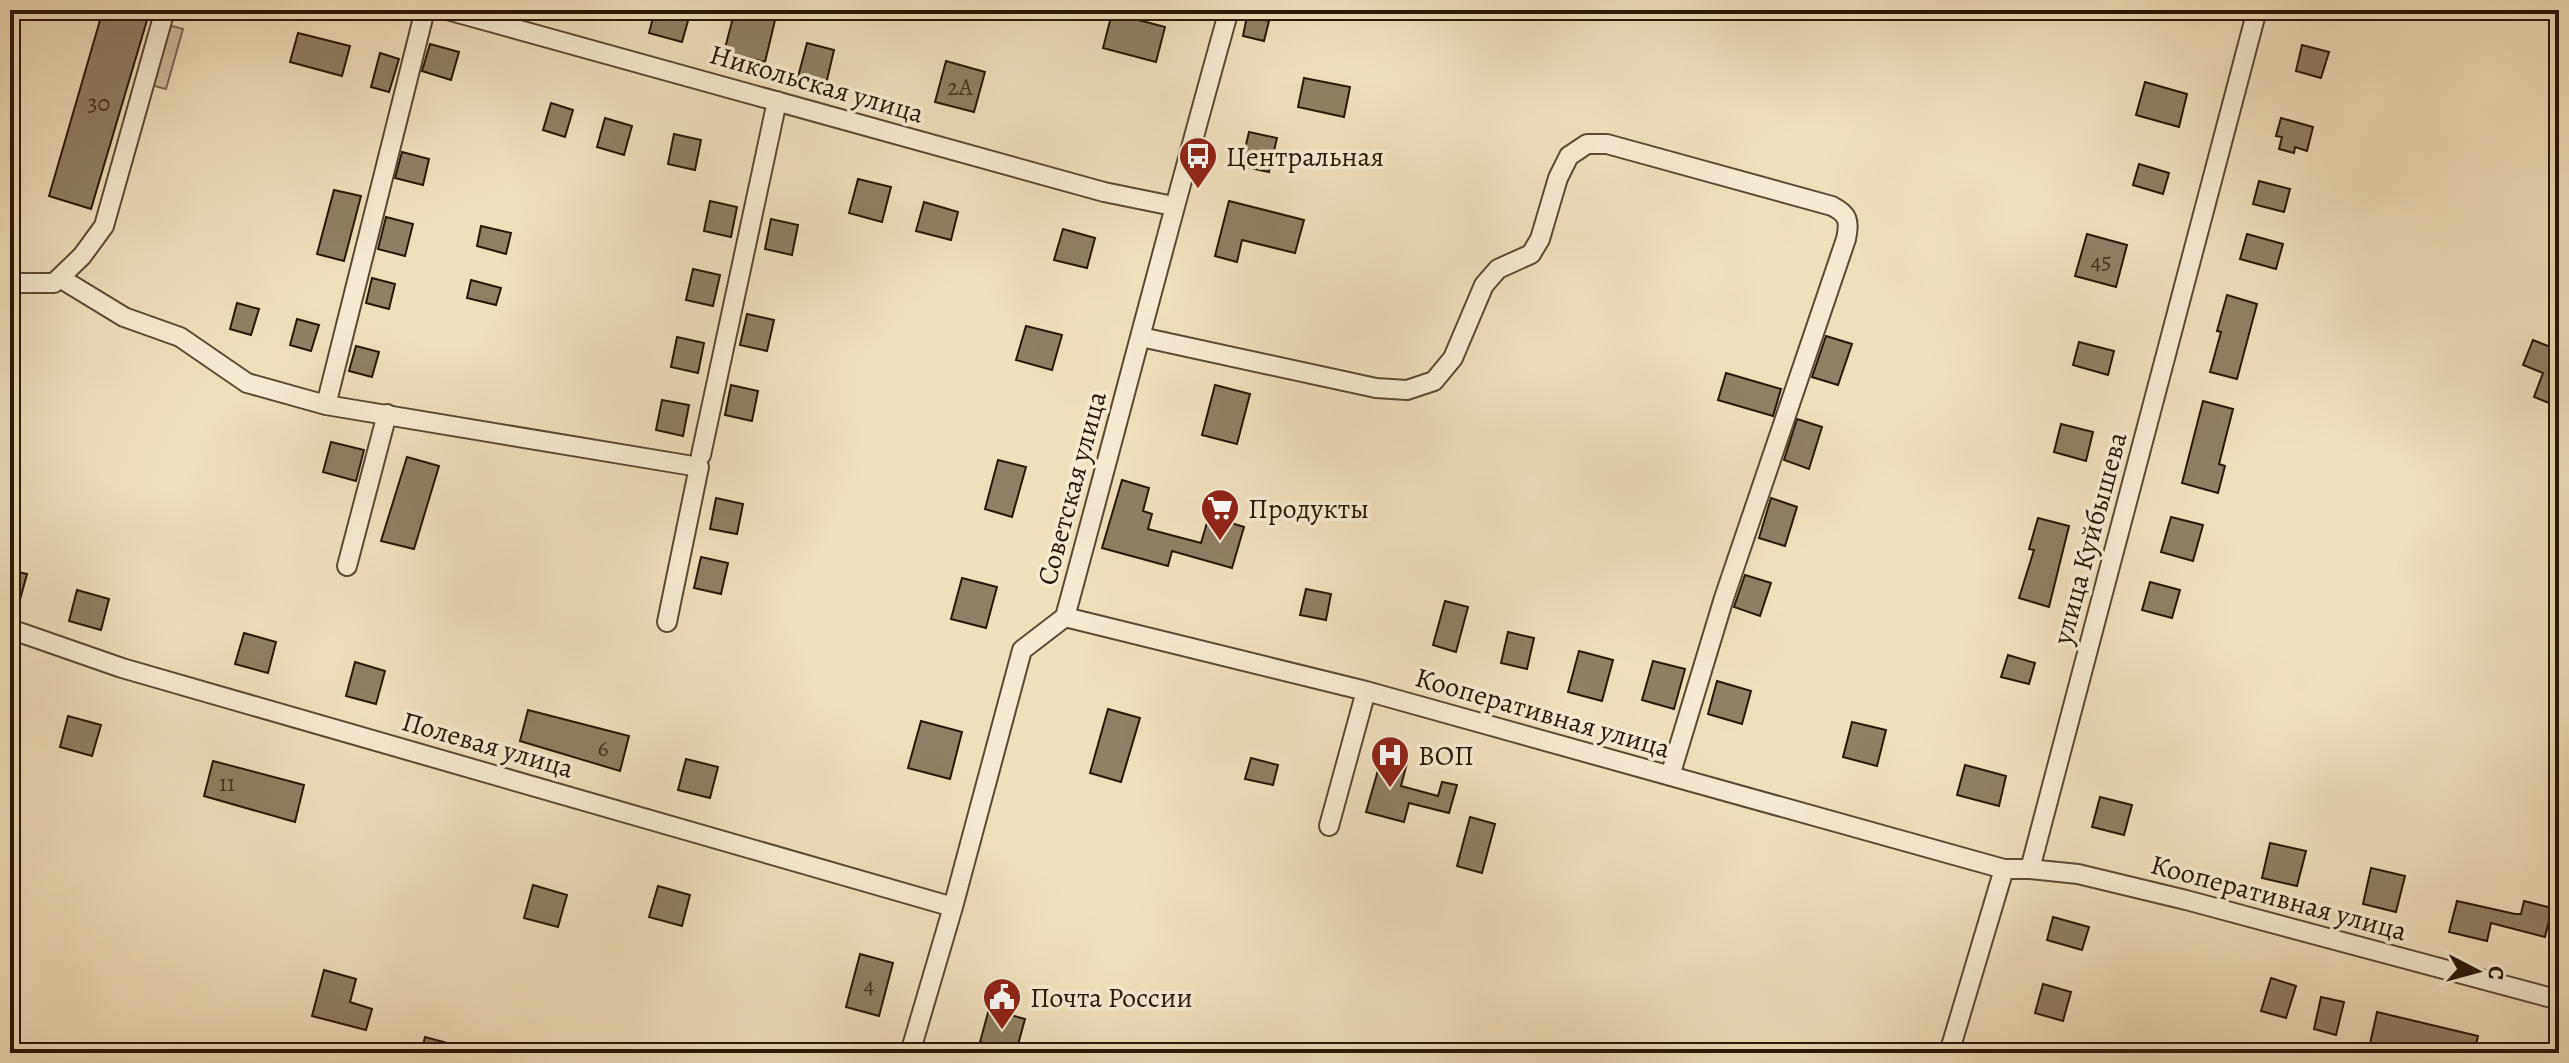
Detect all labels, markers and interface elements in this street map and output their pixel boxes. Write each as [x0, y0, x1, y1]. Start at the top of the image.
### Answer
street label: Никольская улица [705, 35, 928, 133]
house number: 2А [947, 71, 974, 103]
house number: 30 [88, 87, 110, 119]
bus stop icon: Центральная [1177, 135, 1219, 190]
place label: Центральная [1226, 138, 1384, 176]
house number: 45 [2090, 245, 2112, 277]
street label: Советская улица [1028, 387, 1116, 589]
street label: улица Куйбышева [2043, 428, 2137, 650]
supermarket icon: Продукты [1199, 487, 1241, 542]
place label: Продукты [1248, 490, 1369, 528]
street label: Кооперативная улица [1411, 658, 1675, 768]
street label: Полевая улица [397, 702, 578, 788]
house number: 6 [597, 732, 609, 764]
hospital icon: ВОП [1369, 734, 1411, 789]
place label: ВОП [1418, 737, 1474, 775]
house number: 11 [219, 767, 235, 799]
street label: Кооперативная улица [2147, 846, 2411, 950]
north arrow [2437, 931, 2517, 1011]
text: С [2480, 965, 2512, 981]
house number: 4 [864, 969, 875, 1001]
public building icon: Почта России [981, 976, 1023, 1031]
place label: Почта России [1030, 979, 1193, 1017]

